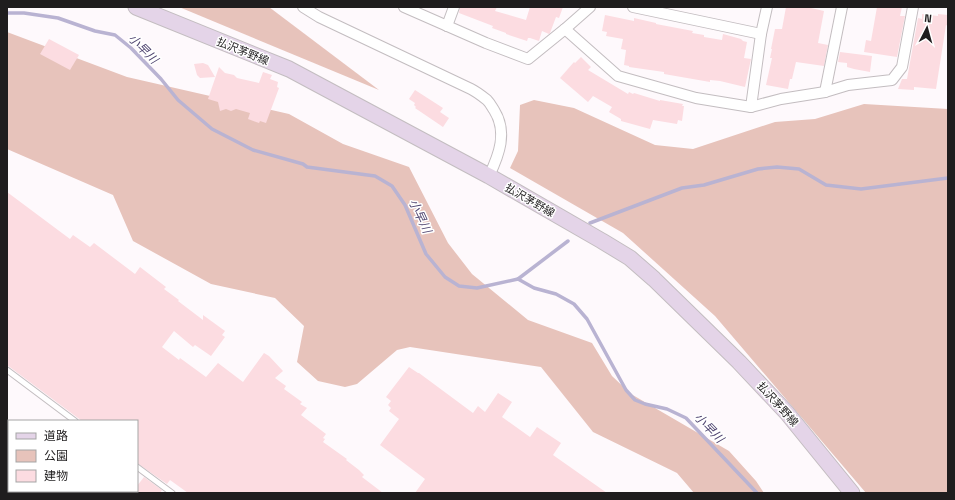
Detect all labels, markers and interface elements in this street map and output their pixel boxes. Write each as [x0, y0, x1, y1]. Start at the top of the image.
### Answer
north arrow [907, 8, 947, 48]
text: N [924, 11, 932, 25]
water label: 小早川 [125, 31, 163, 69]
street label: 払沢茅野線 [215, 34, 271, 68]
street label: 払沢茅野線 [503, 180, 557, 220]
water label: 小早川 [405, 196, 436, 238]
street label: 払沢茅野線 [754, 379, 802, 429]
water label: 小早川 [691, 409, 729, 448]
legend [8, 420, 138, 492]
text: 道路 [44, 428, 68, 444]
text: 公園 [44, 448, 68, 464]
text: 建物 [44, 468, 68, 484]

